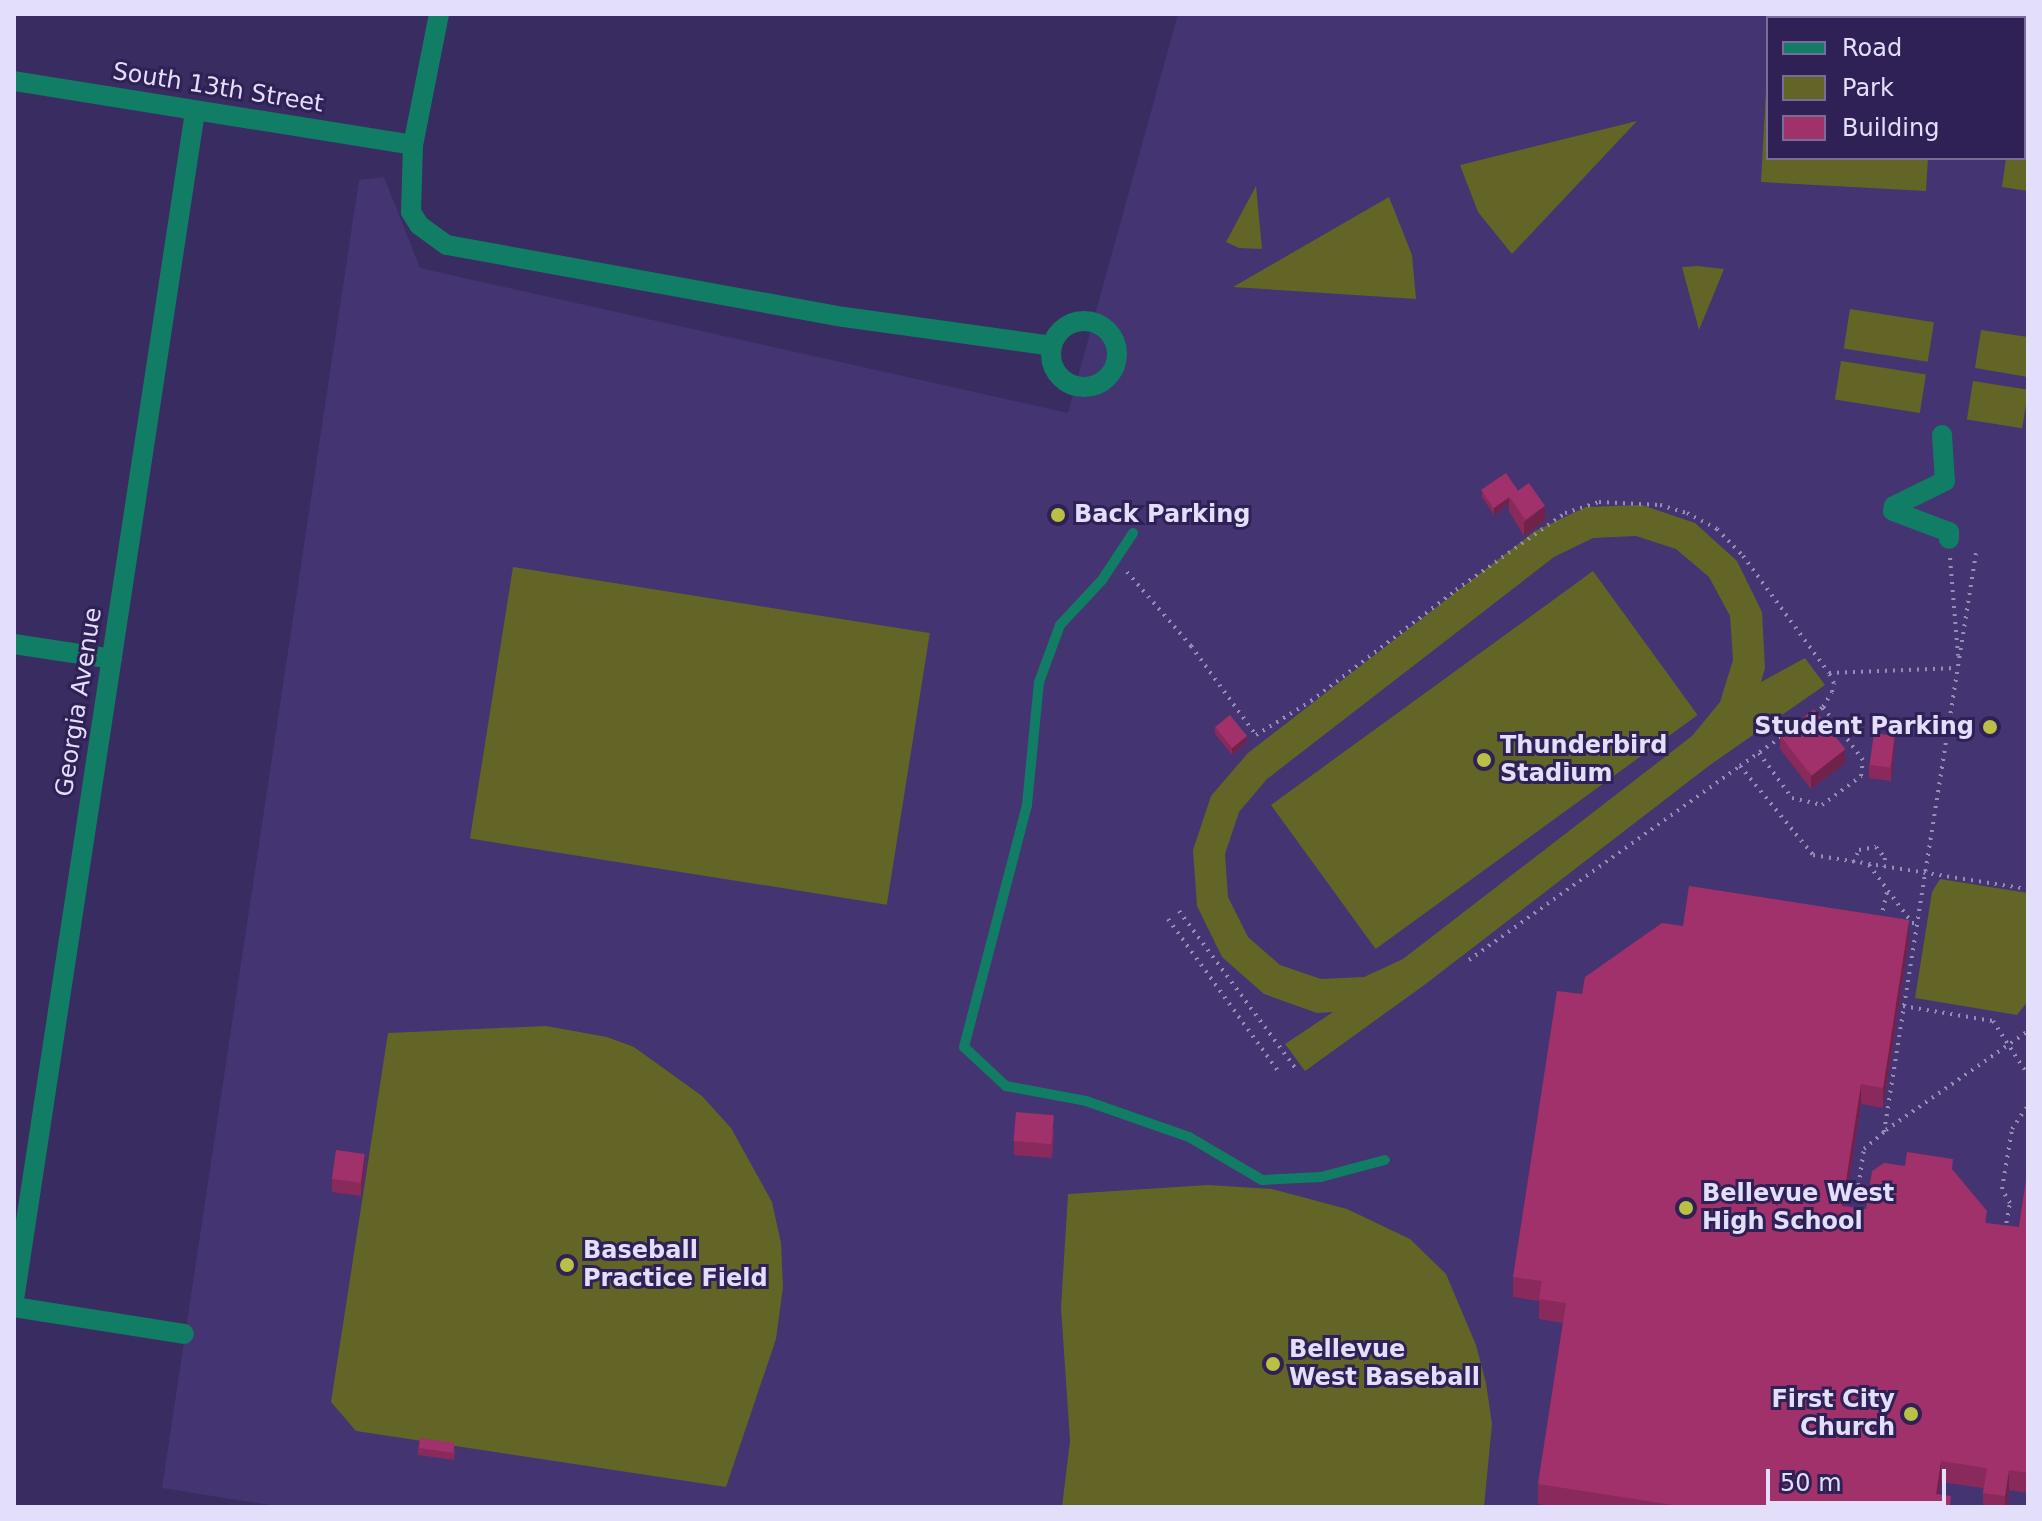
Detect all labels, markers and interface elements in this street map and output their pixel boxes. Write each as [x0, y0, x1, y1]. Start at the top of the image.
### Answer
legend [1766, 16, 2026, 160]
text: Road [1842, 34, 1902, 62]
street label: South 13th Street [111, 57, 325, 119]
text: Park [1842, 74, 1894, 102]
text: Building [1842, 114, 1939, 142]
place label: Back Parking [1074, 501, 1250, 529]
marker: Back Parking [1049, 506, 1067, 524]
street label: Georgia Avenue [50, 605, 108, 799]
place label: Student Parking [1754, 713, 1974, 741]
marker: Student Parking [1981, 718, 1999, 736]
place label: Thunderbird Stadium [1500, 732, 1667, 788]
marker: Thunderbird Stadium [1475, 751, 1493, 769]
place label: Bellevue West High School [1702, 1180, 1894, 1236]
marker: Bellevue West High School [1677, 1199, 1695, 1217]
place label: Baseball Practice Field [583, 1237, 768, 1293]
marker: Baseball Practice Field [558, 1256, 576, 1274]
place label: Bellevue West Baseball [1289, 1336, 1480, 1392]
marker: Bellevue West Baseball [1264, 1355, 1282, 1373]
place label: First City Church [1771, 1386, 1895, 1442]
marker: First City Church [1902, 1405, 1920, 1423]
scale bar [1770, 1453, 1950, 1503]
text: 50 m [1780, 1469, 1842, 1497]

